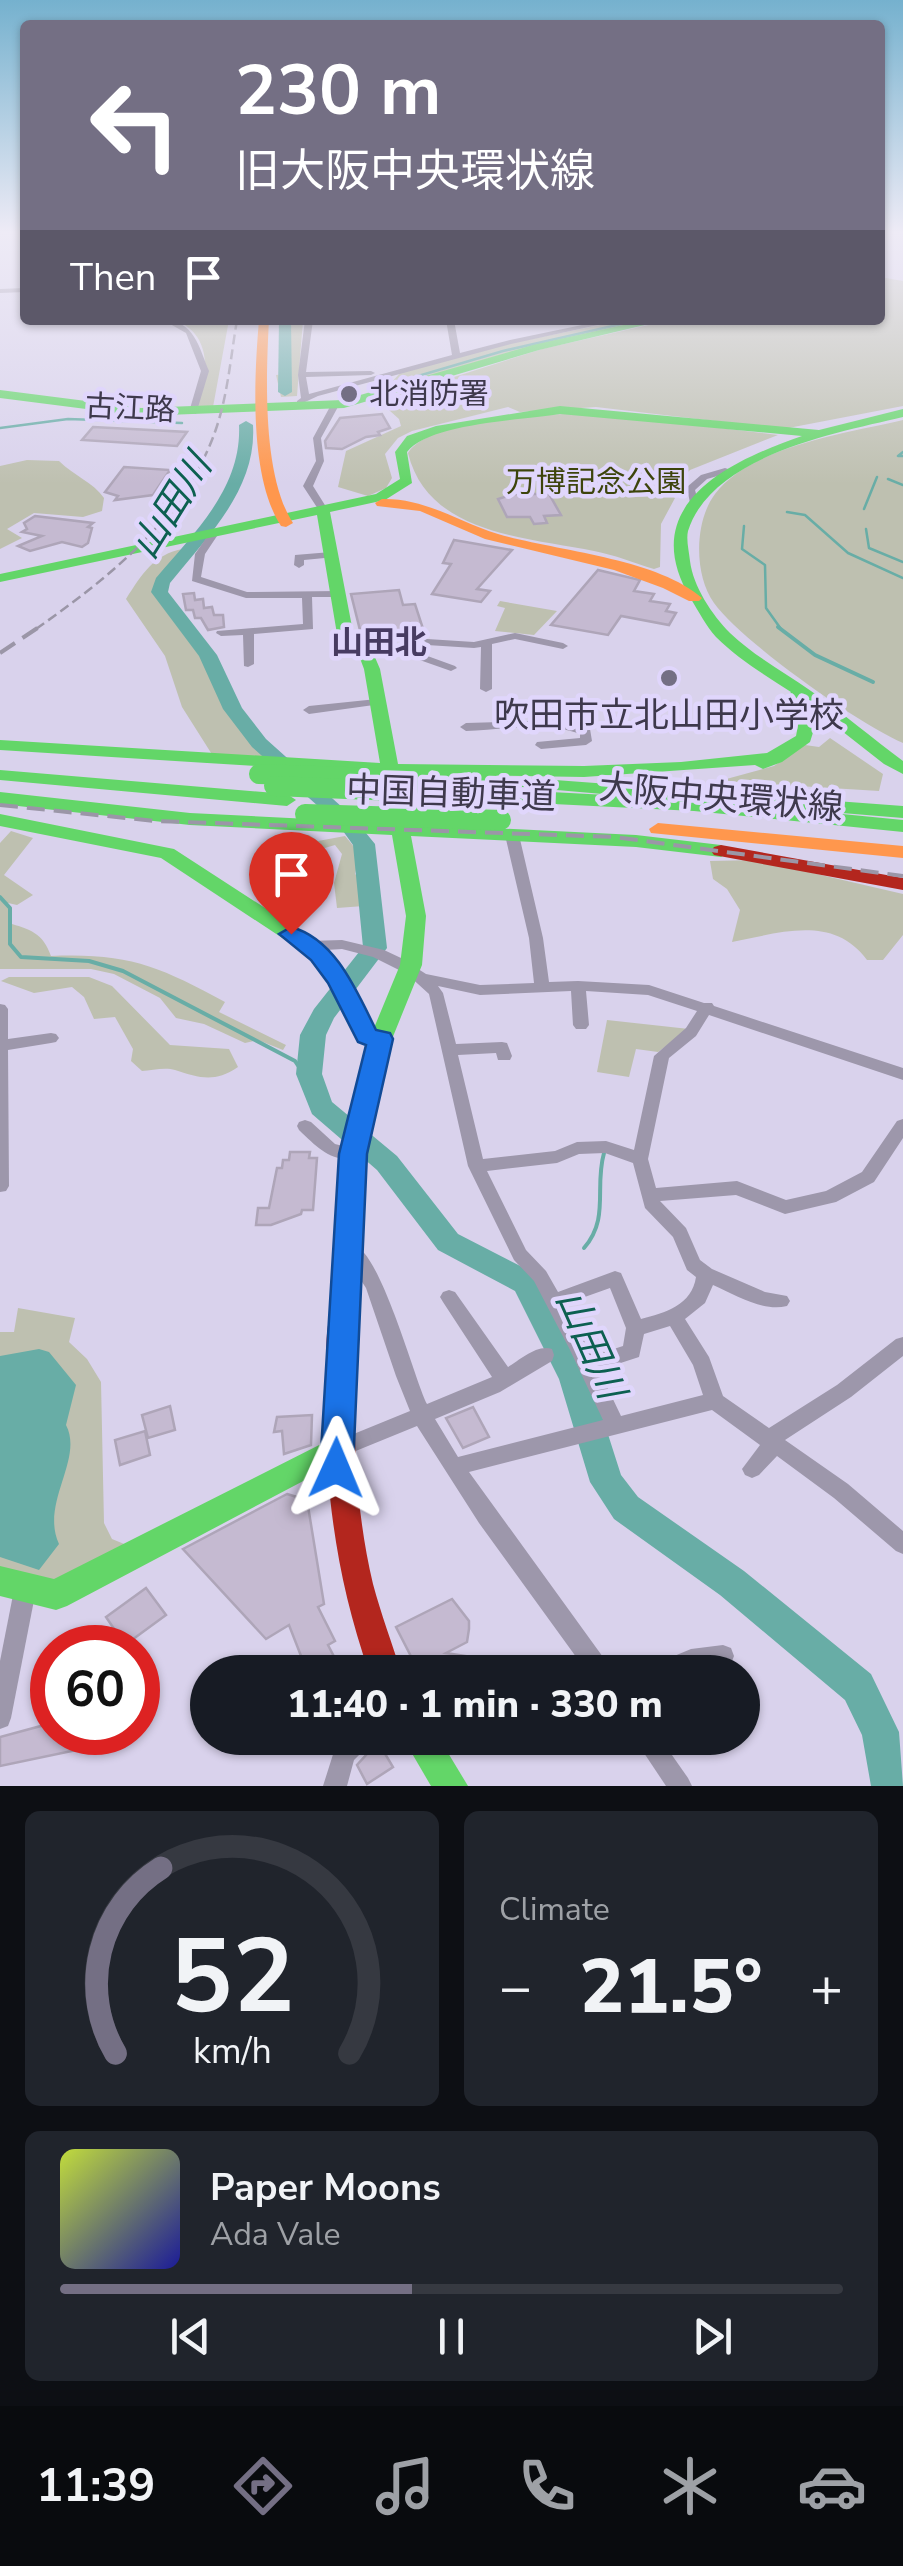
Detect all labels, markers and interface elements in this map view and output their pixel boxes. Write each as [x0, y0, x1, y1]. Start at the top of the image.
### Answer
text: 230 m [235, 43, 441, 139]
icon: left [70, 60, 200, 190]
text: 旧大阪中央環状線 [235, 141, 595, 202]
icon: arrive [176, 250, 231, 305]
text: Then [70, 252, 156, 303]
place label: 北消防署 [369, 374, 489, 415]
marker: 北消防署 [338, 383, 360, 405]
street label: 古江路 [84, 386, 176, 431]
water label: 山田川 [120, 441, 225, 568]
park label: 万博記念公園 [506, 462, 686, 503]
district label: 山田北 [331, 621, 427, 664]
marker: 吹田市立北山田小学校 [658, 667, 680, 689]
place label: 吹田市立北山田小学校 [494, 692, 844, 739]
street label: 大阪中央環状線 [597, 763, 845, 832]
street label: 中国自動車道 [345, 766, 557, 821]
pin [249, 832, 334, 935]
icon: arrive [264, 847, 319, 902]
water label: 山田川 [544, 1282, 639, 1410]
position arrow [284, 1416, 388, 1520]
speed limit sign: 60 [30, 1625, 160, 1755]
text: 11:40 · 1 min · 330 m [287, 1679, 663, 1730]
text: Climate [499, 1888, 610, 1931]
text: 52 [170, 1906, 294, 2048]
text: 21.5° [579, 1936, 763, 2038]
text: − [499, 1950, 532, 2025]
text: + [810, 1950, 843, 2025]
text: km/h [193, 2027, 271, 2076]
text: Paper Moons [210, 2162, 441, 2213]
text: Ada Vale [210, 2213, 341, 2256]
icon: previous [163, 2309, 218, 2364]
icon: pause [424, 2309, 479, 2364]
icon: next [685, 2309, 740, 2364]
icon: directions [228, 2451, 298, 2521]
icon: music [370, 2451, 440, 2521]
icon: phone [512, 2451, 582, 2521]
icon: climate [655, 2451, 725, 2521]
icon: car [797, 2451, 867, 2521]
text: 11:39 [36, 2456, 155, 2517]

